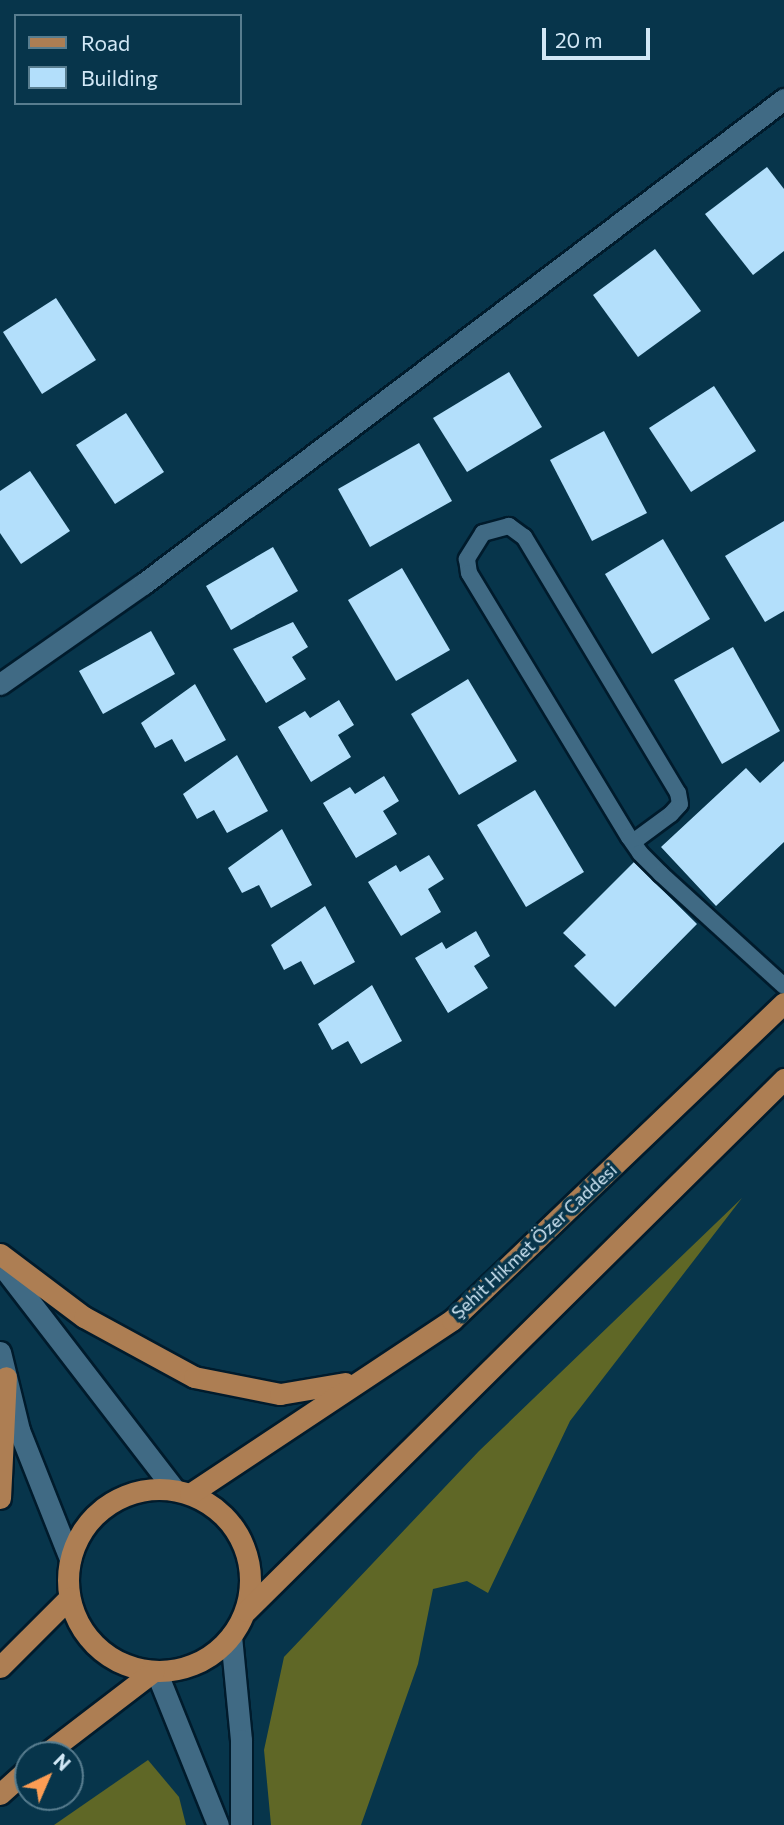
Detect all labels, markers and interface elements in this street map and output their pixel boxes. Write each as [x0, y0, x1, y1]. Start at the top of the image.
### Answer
legend [14, 14, 242, 105]
scale bar [546, 14, 654, 58]
text: 20 m [555, 27, 603, 52]
text: Road [81, 30, 130, 55]
text: Building [81, 65, 158, 90]
street label: Şehit Hikmet Özer Caddesi [447, 1159, 621, 1323]
north arrow [14, 1741, 84, 1811]
text: N [49, 1749, 76, 1775]

